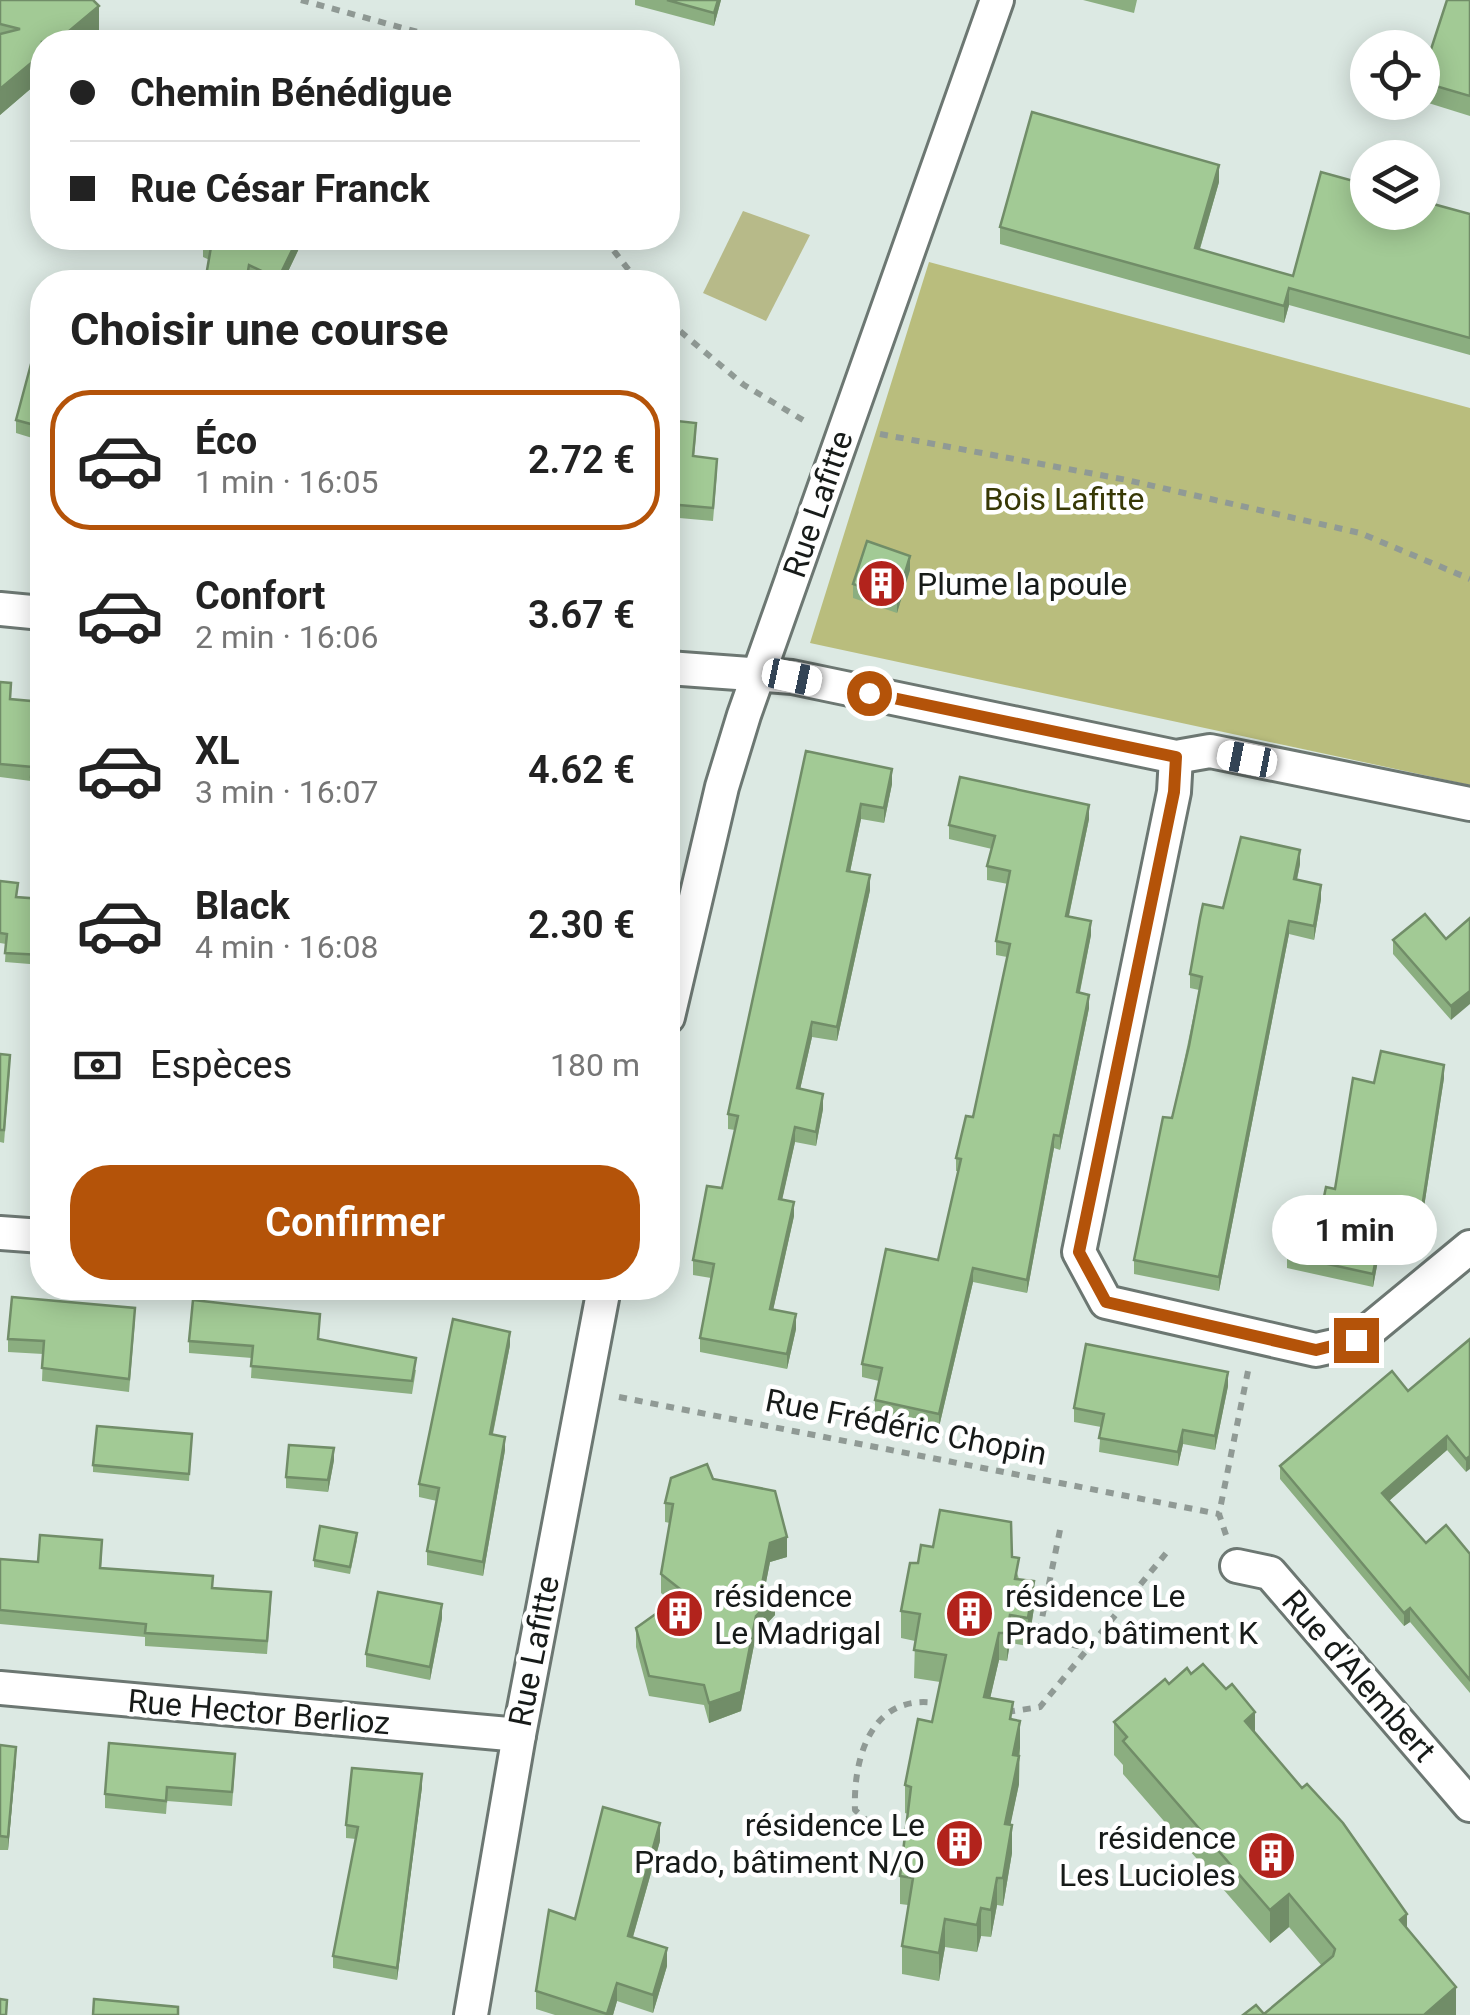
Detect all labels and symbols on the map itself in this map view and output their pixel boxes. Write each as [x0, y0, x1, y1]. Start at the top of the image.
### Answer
street label: Rue Lafitte [775, 426, 861, 582]
park label: Bois Lafitte [984, 480, 1144, 518]
building icon: Plume la poule [856, 558, 908, 610]
place label: Plume la poule [917, 565, 1127, 603]
car [760, 656, 824, 698]
route start [847, 671, 892, 716]
car [1215, 739, 1279, 779]
callout: 1 min [1274, 1195, 1438, 1265]
route end [1334, 1318, 1379, 1363]
street label: Rue Frédéric Chopin [762, 1381, 1050, 1473]
street label: Rue Lafitte [501, 1573, 567, 1729]
place label: résidence Le Madrigal [714, 1577, 881, 1652]
place label: résidence Le Prado, bâtiment K [1005, 1577, 1259, 1652]
street label: Rue d'Alembert [1274, 1582, 1444, 1770]
building icon: résidence Le Madrigal [653, 1588, 705, 1640]
building icon: résidence Le Prado, bâtiment K [944, 1588, 996, 1640]
street label: Rue Hector Berlioz [126, 1682, 392, 1742]
place label: résidence Le Prado, bâtiment N/O [634, 1806, 925, 1881]
building icon: résidence Le Prado, bâtiment N/O [934, 1817, 986, 1869]
place label: résidence Les Lucioles [1059, 1819, 1236, 1894]
building icon: résidence Les Lucioles [1245, 1830, 1297, 1882]

